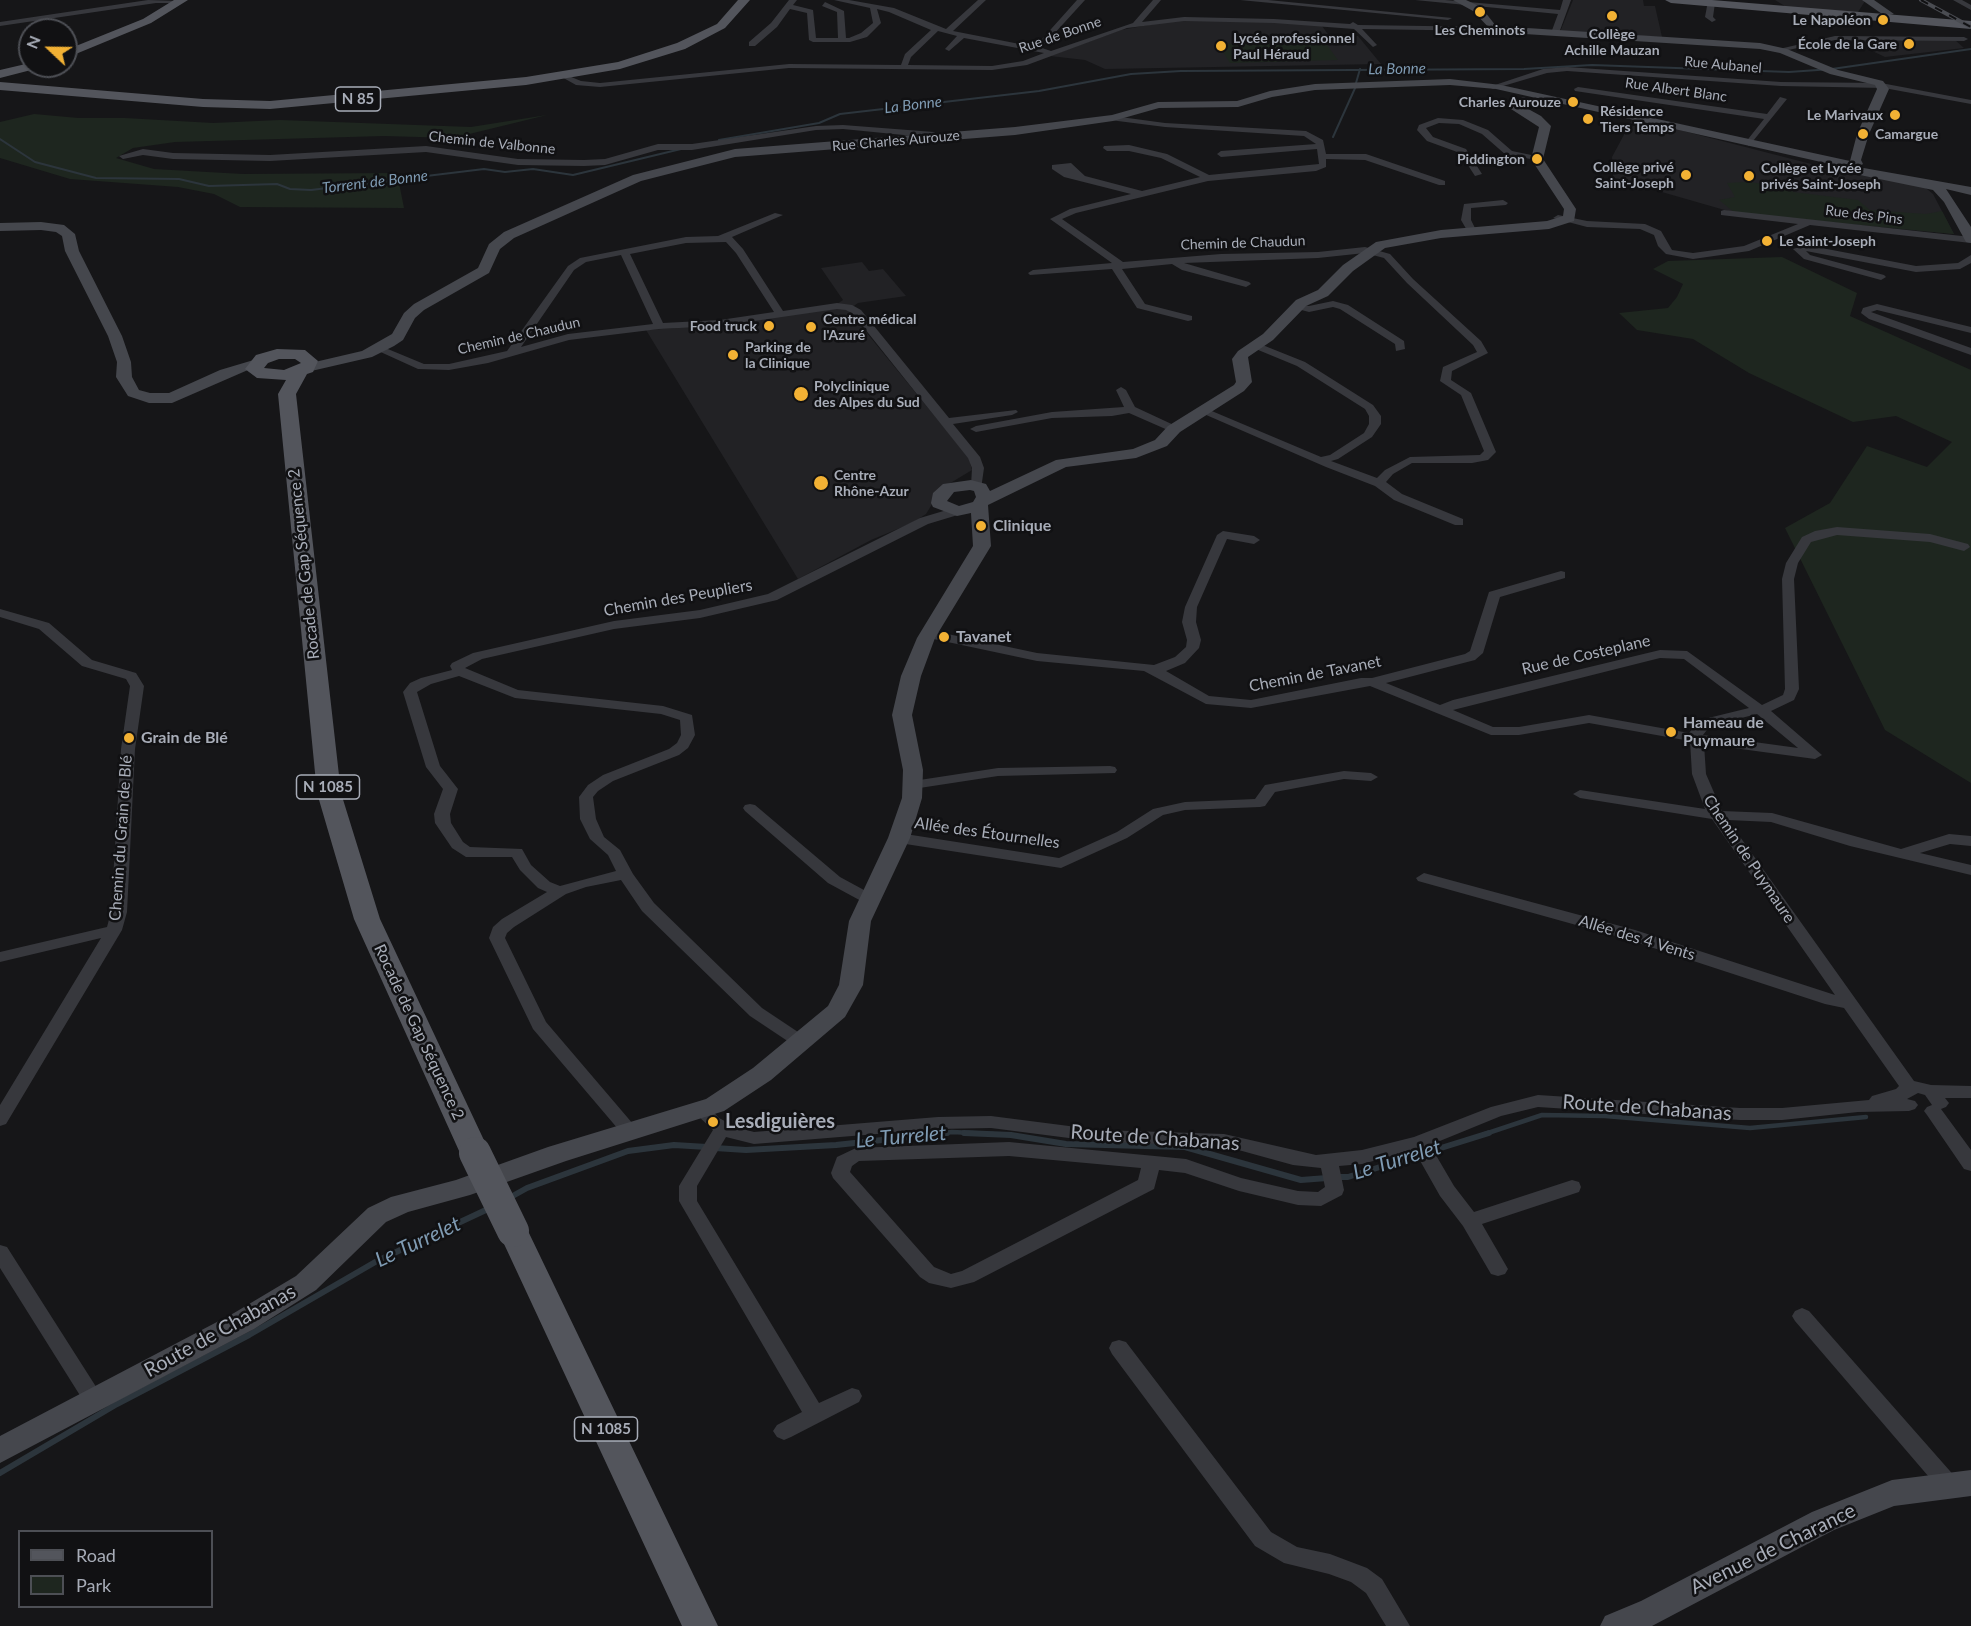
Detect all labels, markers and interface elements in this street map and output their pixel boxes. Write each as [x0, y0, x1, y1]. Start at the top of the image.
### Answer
marker: Les Cheminots [1473, 5, 1487, 19]
marker: Collège Achille Mauzan [1605, 9, 1619, 23]
place label: Le Napoléon [1793, 12, 1871, 28]
street label: Rue de Bonne [1017, 13, 1103, 57]
marker: Le Napoléon [1876, 13, 1890, 27]
north arrow [18, 18, 78, 78]
place label: Les Cheminots [1434, 22, 1526, 38]
place label: Collège Achille Mauzan [1564, 26, 1660, 58]
place label: Lycée professionnel Paul Héraud [1233, 30, 1355, 62]
text: N [22, 33, 44, 51]
place label: École de la Gare [1798, 36, 1897, 52]
marker: École de la Gare [1902, 37, 1916, 51]
marker: Lycée professionnel Paul Héraud [1214, 39, 1228, 53]
street label: Rue Aubanel [1684, 53, 1762, 77]
water label: La Bonne [1368, 59, 1426, 79]
street label: Rue Albert Blanc [1624, 75, 1728, 105]
road number: N 85 [336, 87, 380, 111]
water label: La Bonne [883, 93, 943, 117]
place label: Charles Aurouze [1459, 94, 1561, 110]
marker: Charles Aurouze [1566, 95, 1580, 109]
place label: Résidence Tiers Temps [1600, 103, 1674, 136]
place label: Le Marivaux [1807, 107, 1883, 123]
marker: Le Marivaux [1888, 108, 1902, 122]
marker: Résidence Tiers Temps [1581, 112, 1595, 126]
place label: Camargue [1875, 126, 1938, 142]
street label: Rue Charles Aurouze [831, 127, 961, 155]
marker: Camargue [1856, 127, 1870, 141]
street label: Chemin de Valbonne [428, 128, 556, 158]
place label: Piddington [1457, 151, 1525, 167]
marker: Piddington [1530, 152, 1544, 166]
place label: Collège privé Saint-Joseph [1593, 159, 1674, 192]
place label: Collège et Lycée privés Saint-Joseph [1761, 160, 1881, 192]
water label: Torrent de Bonne [321, 167, 429, 197]
marker: Collège privé Saint-Joseph [1679, 168, 1693, 182]
marker: Collège et Lycée privés Saint-Joseph [1742, 169, 1756, 183]
street label: Rue des Pins [1824, 202, 1904, 228]
street label: Chemin de Chaudun [1180, 232, 1306, 254]
place label: Le Saint-Joseph [1779, 233, 1876, 249]
marker: Le Saint-Joseph [1760, 234, 1774, 248]
place label: Centre médical l'Azuré [823, 311, 917, 344]
street label: Chemin de Chaudun [456, 314, 582, 358]
place label: Food truck [690, 318, 757, 334]
marker: Food truck [762, 319, 776, 333]
marker: Centre médical l'Azuré [804, 320, 818, 334]
place label: Parking de la Clinique [745, 339, 811, 372]
marker: Parking de la Clinique [726, 348, 740, 362]
place label: Polyclinique des Alpes du Sud [814, 378, 920, 410]
marker: Polyclinique des Alpes du Sud [792, 385, 810, 403]
place label: Centre Rhône-Azur [834, 467, 909, 500]
street label: Rocade de Gap Séquence 2 [284, 468, 324, 660]
marker: Centre Rhône-Azur [812, 474, 830, 492]
place label: Clinique [993, 516, 1051, 536]
marker: Clinique [974, 519, 988, 533]
street label: Chemin des Peupliers [602, 575, 754, 621]
place label: Tavanet [956, 627, 1012, 647]
marker: Tavanet [937, 630, 951, 644]
street label: Rue de Costeplane [1520, 631, 1652, 679]
street label: Chemin de Tavanet [1247, 652, 1383, 696]
place label: Hameau de Puymaure [1683, 713, 1764, 751]
marker: Hameau de Puymaure [1664, 725, 1678, 739]
place label: Grain de Blé [141, 728, 228, 748]
marker: Grain de Blé [122, 731, 136, 745]
street label: Chemin du Grain de Blé [106, 755, 136, 921]
road number: N 1085 [296, 775, 360, 799]
street label: Chemin de Puymaure [1699, 791, 1799, 927]
street label: Allée des Étournelles [913, 813, 1061, 853]
street label: Allée des 4 Vents [1576, 911, 1698, 965]
street label: Rocade de Gap Séquence 2 [370, 941, 468, 1123]
street label: Route de Chabanas [1562, 1090, 1732, 1126]
place label: Lesdiguières [725, 1110, 835, 1134]
marker: Lesdiguières [706, 1115, 720, 1129]
water label: Le Turrelet [855, 1120, 947, 1154]
street label: Route de Chabanas [1070, 1120, 1240, 1156]
water label: Le Turrelet [1350, 1135, 1444, 1185]
water label: Le Turrelet [371, 1211, 465, 1273]
street label: Route de Chabanas [140, 1279, 300, 1383]
road number: N 1085 [574, 1417, 638, 1441]
street label: Avenue de Charance [1686, 1499, 1860, 1599]
legend [18, 1530, 213, 1608]
text: Road [76, 1544, 116, 1566]
text: Park [76, 1574, 111, 1596]

